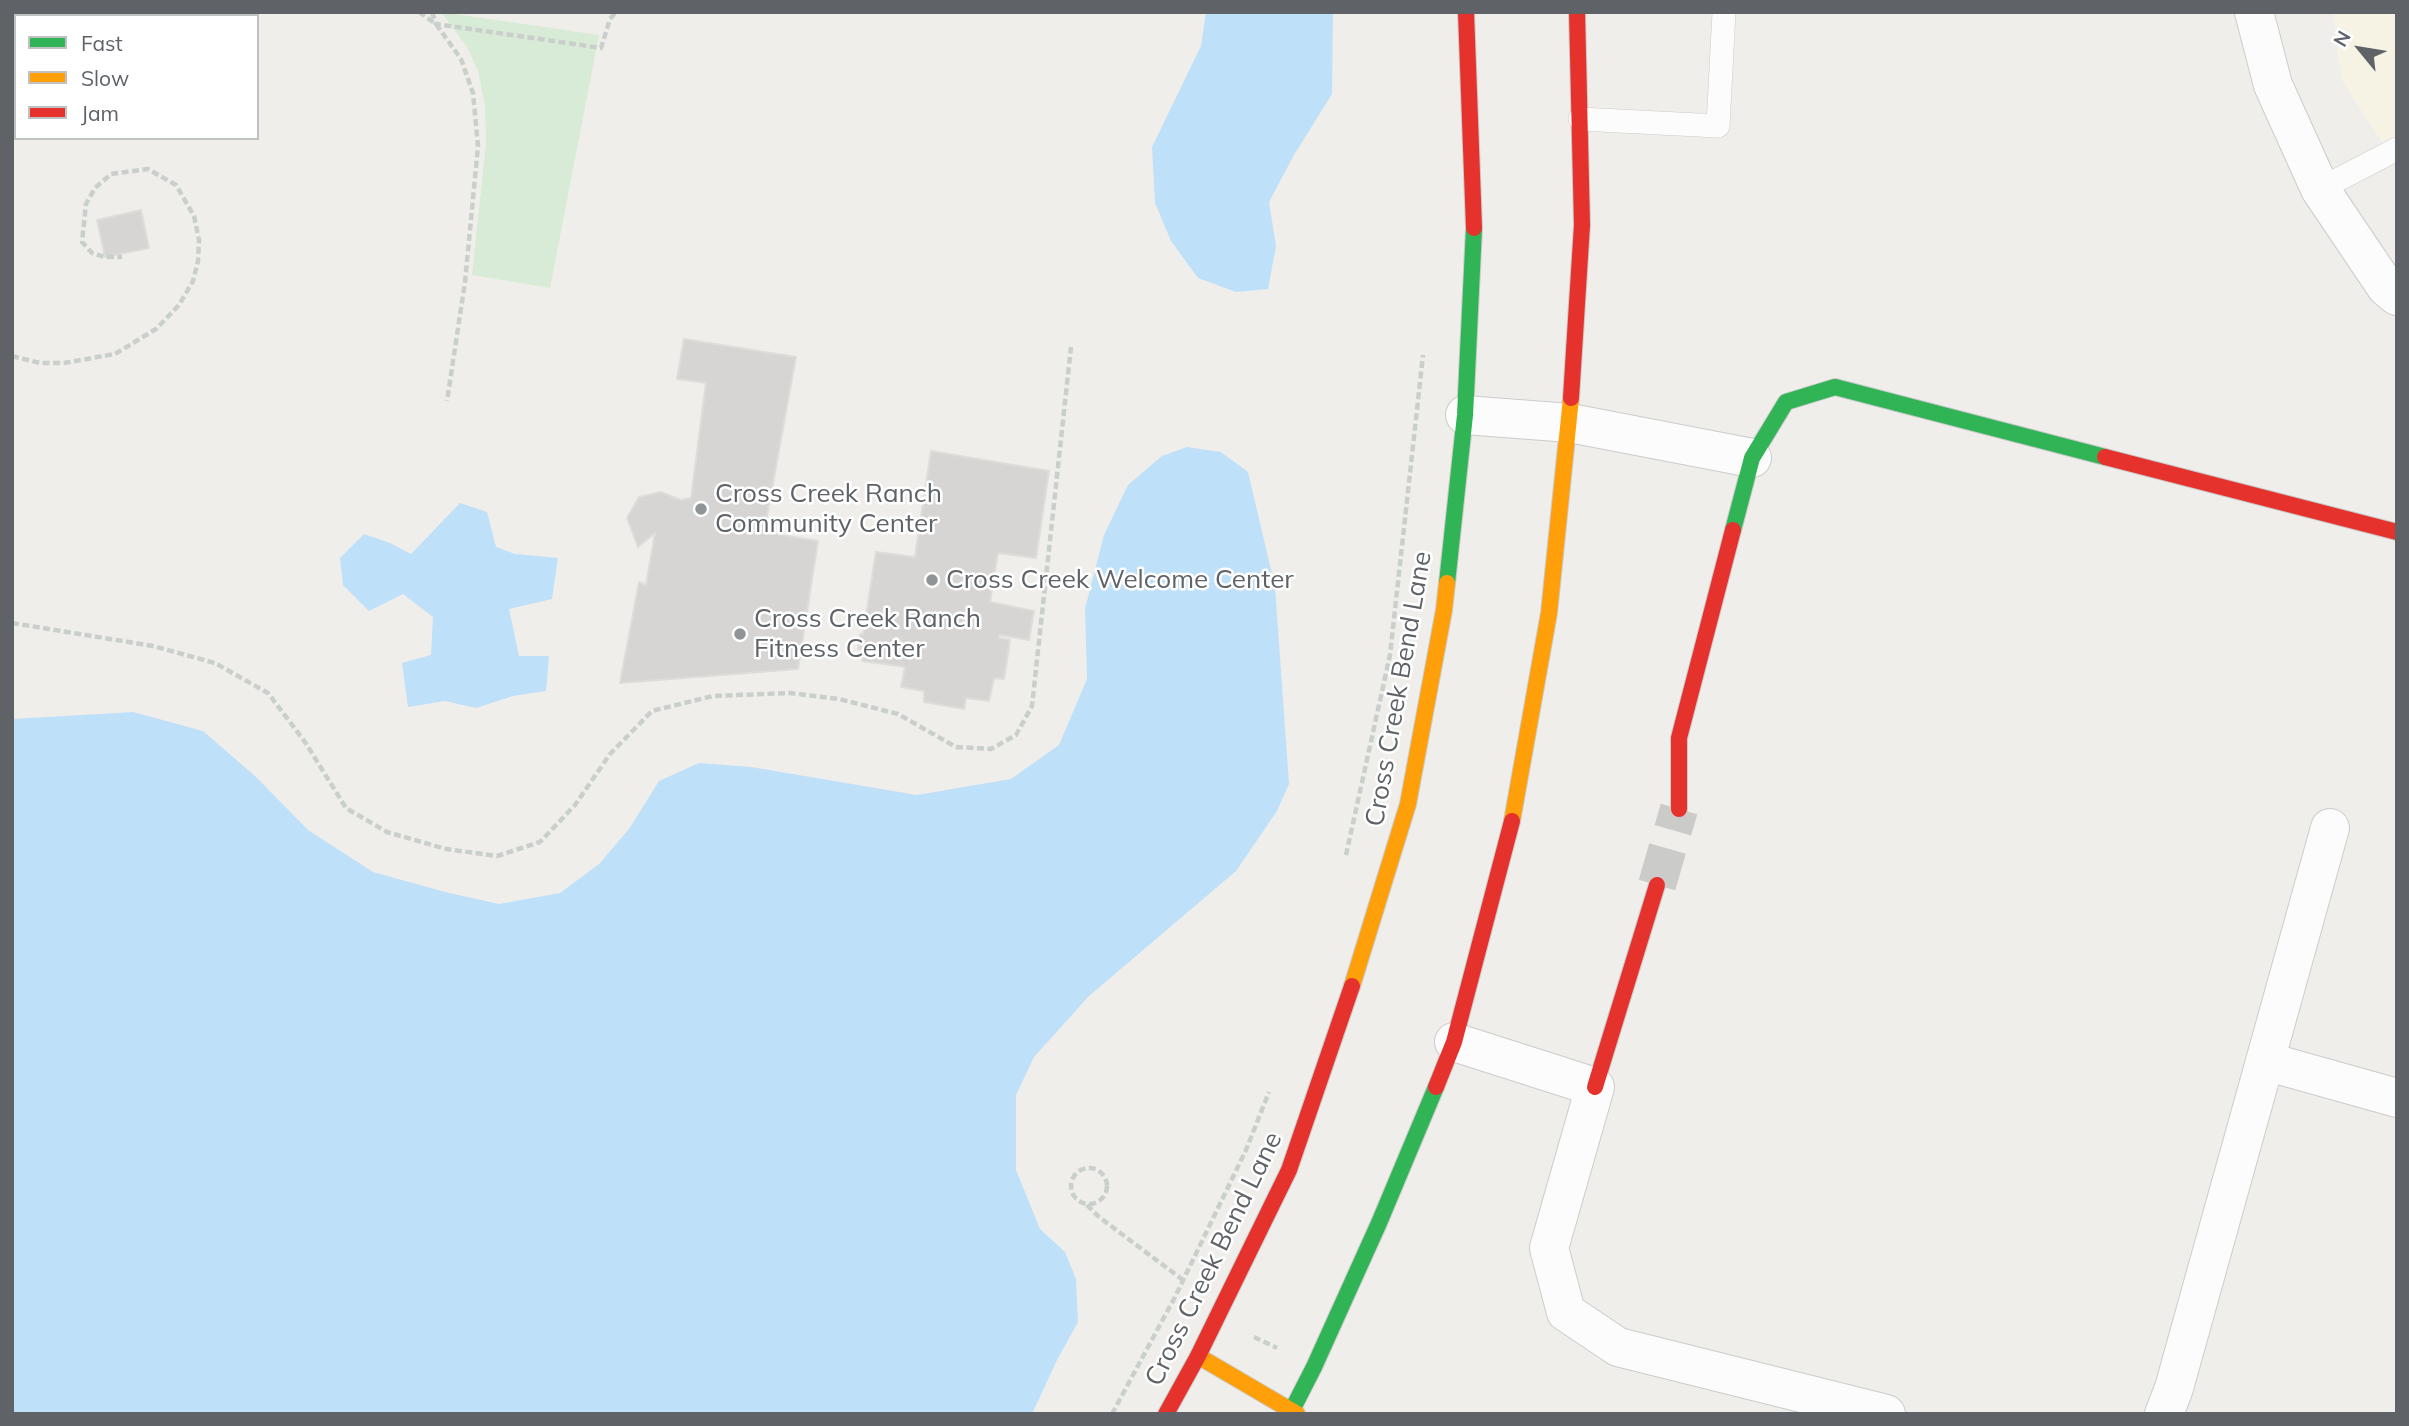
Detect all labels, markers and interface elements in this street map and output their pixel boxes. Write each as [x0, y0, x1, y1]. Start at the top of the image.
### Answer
legend [14, 14, 259, 140]
north arrow [2325, 14, 2395, 84]
text: N [2328, 26, 2356, 51]
text: Fast [81, 30, 123, 56]
text: Slow [81, 65, 129, 91]
text: Jam [81, 100, 119, 126]
place label: Cross Creek Ranch Community Center [715, 478, 942, 540]
marker: Cross Creek Ranch Community Center [693, 501, 709, 517]
street label: Cross Creek Bend Lane [1359, 549, 1439, 829]
place label: Cross Creek Welcome Center [946, 564, 1294, 596]
marker: Cross Creek Welcome Center [924, 572, 940, 588]
place label: Cross Creek Ranch Fitness Center [754, 603, 981, 664]
marker: Cross Creek Ranch Fitness Center [732, 626, 748, 642]
street label: Cross Creek Bend Lane [1139, 1127, 1289, 1391]

